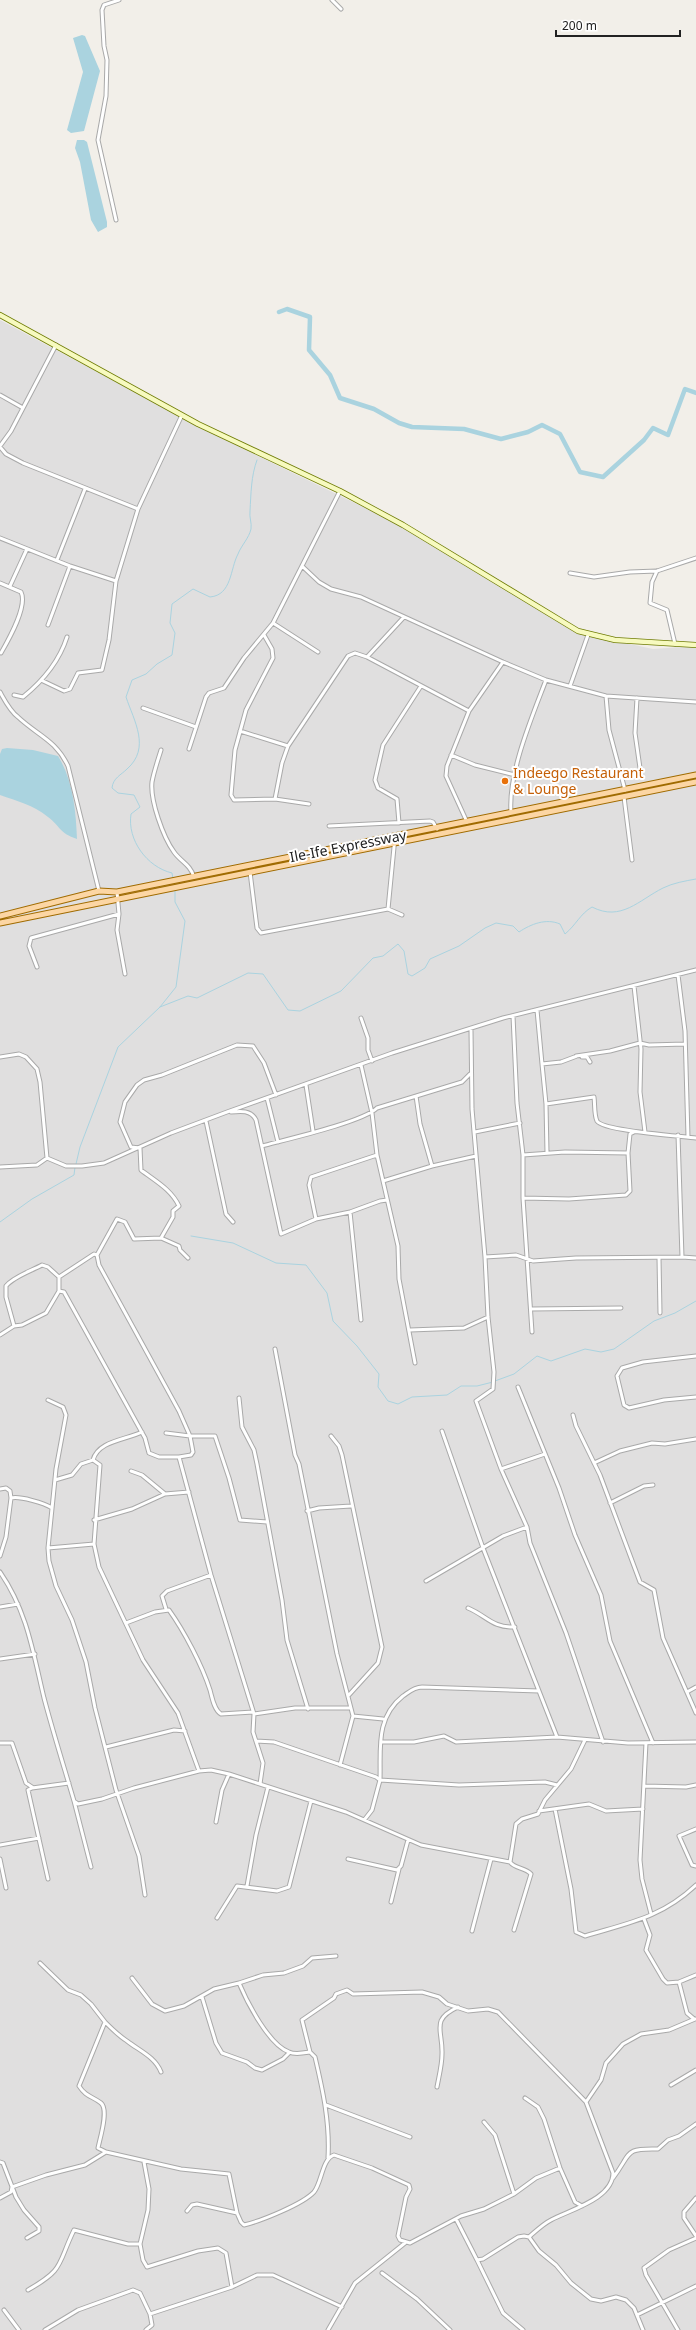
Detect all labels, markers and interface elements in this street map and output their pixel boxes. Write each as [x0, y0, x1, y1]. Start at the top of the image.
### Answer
scale bar [556, 12, 680, 38]
text: 200 m [562, 17, 597, 34]
place label: Indeego Restaurant & Lounge [513, 763, 643, 798]
marker: Indeego Restaurant & Lounge [500, 776, 510, 786]
street label: Ile-Ife Expressway [288, 825, 409, 866]

